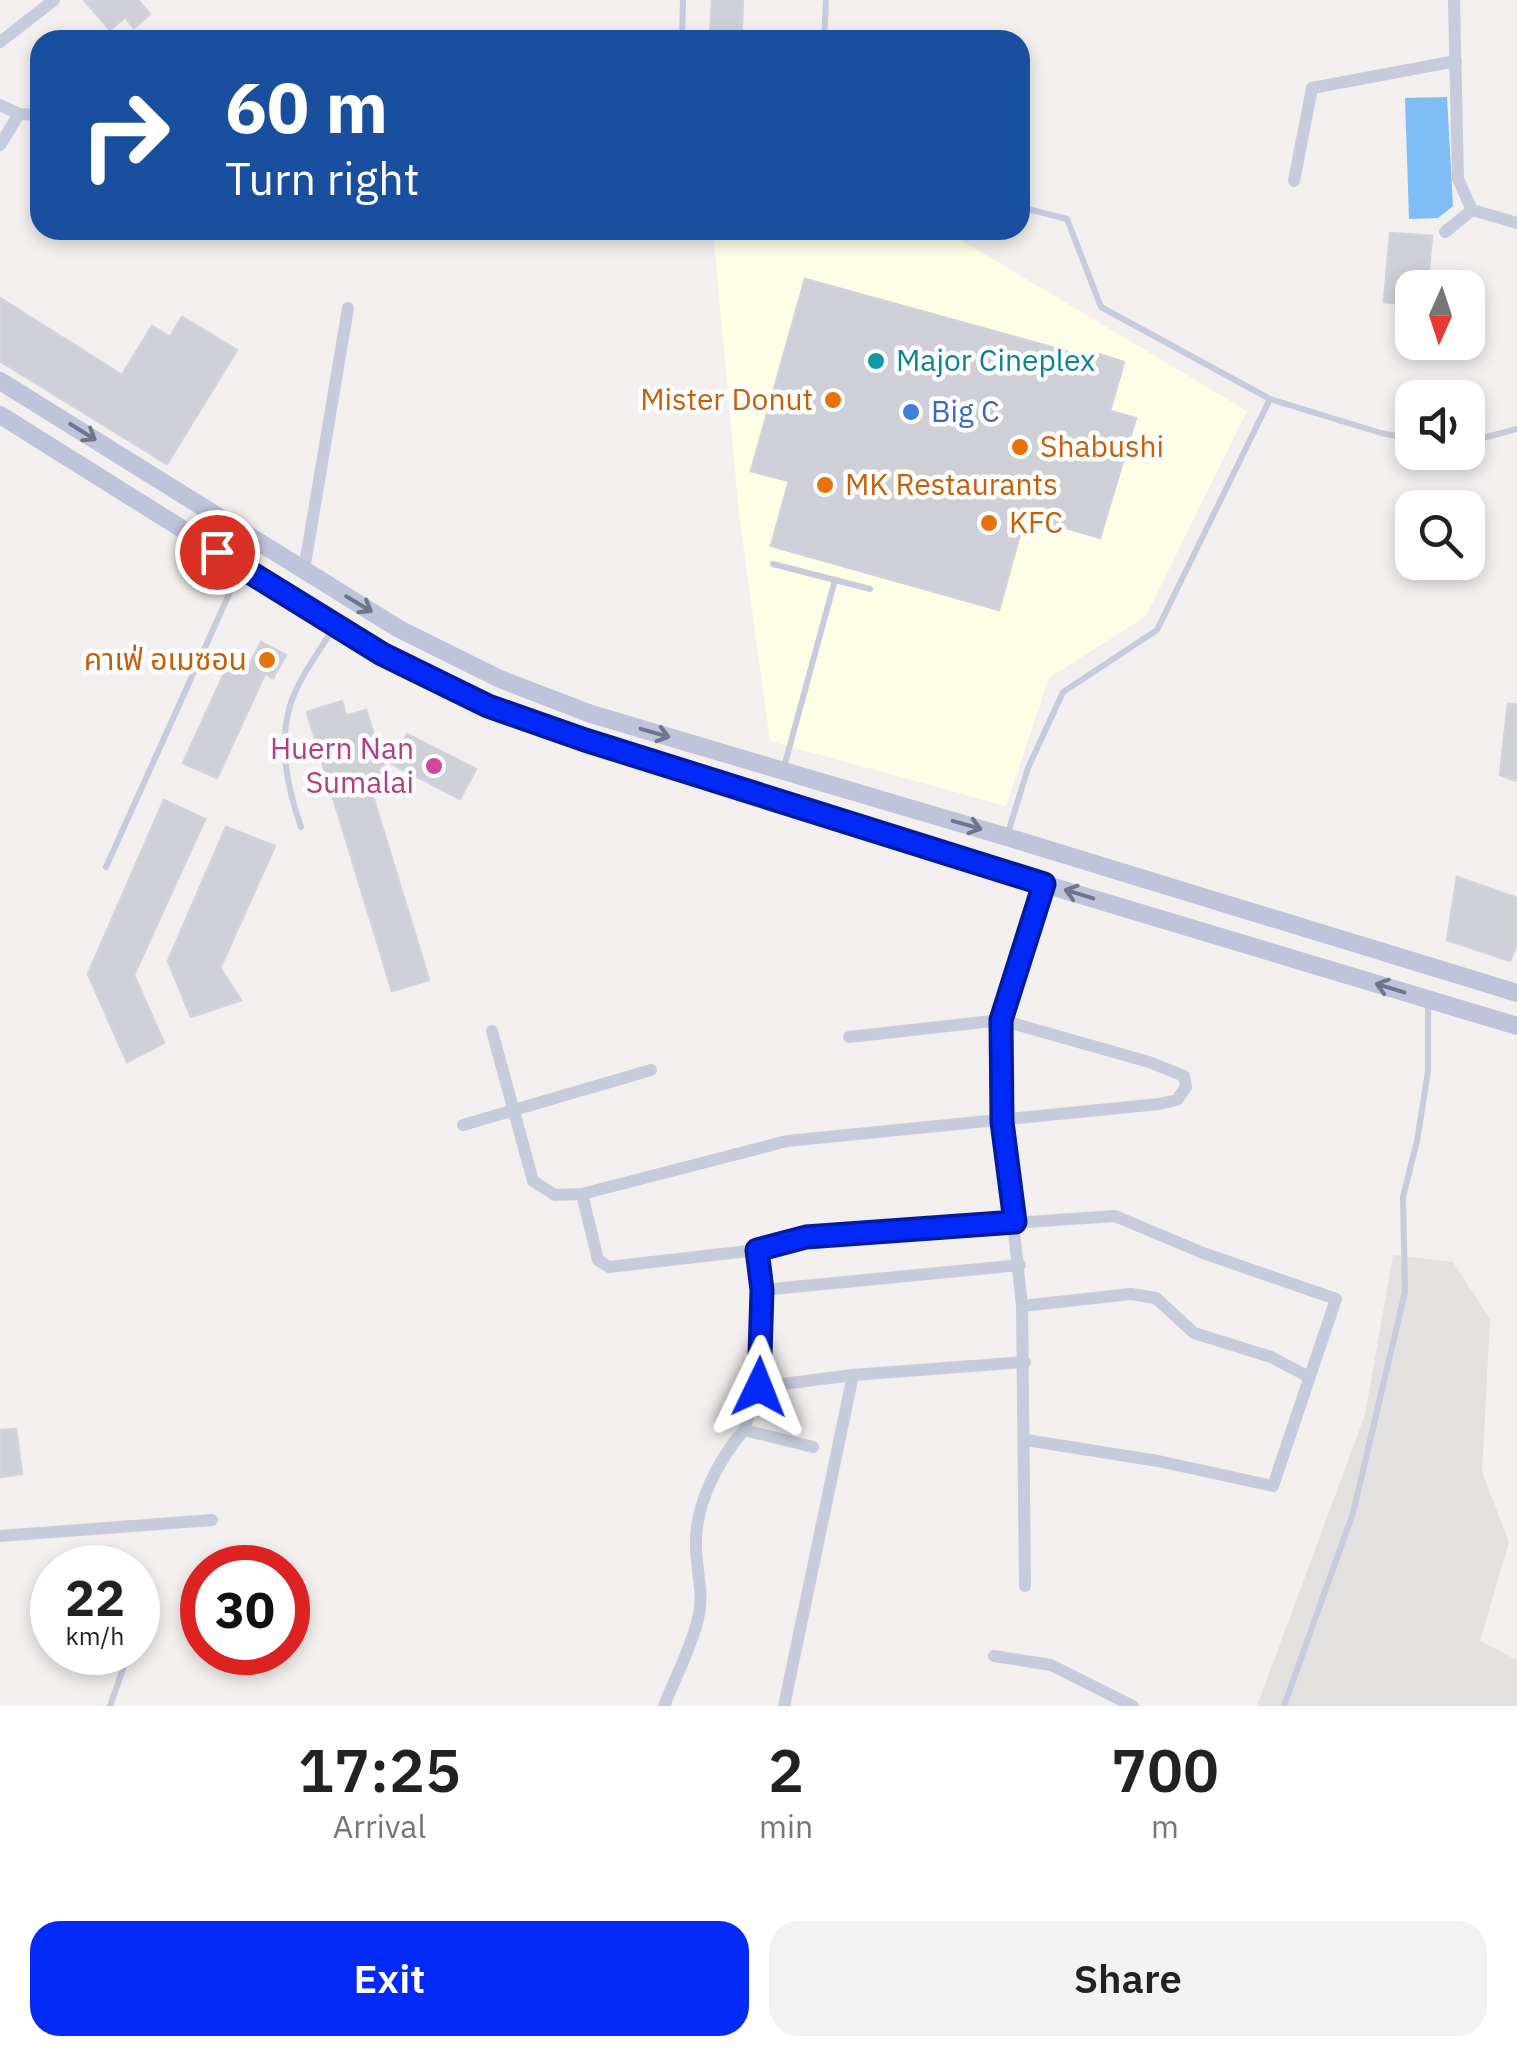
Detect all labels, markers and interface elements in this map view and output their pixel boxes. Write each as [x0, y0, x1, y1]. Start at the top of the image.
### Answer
text: 60 m [225, 61, 388, 152]
icon: right [60, 70, 190, 200]
text: Turn right [225, 149, 420, 207]
north arrow [1395, 270, 1485, 360]
map controls [1395, 270, 1485, 580]
place label: Major Cineplex [896, 340, 1095, 379]
marker: Major Cineplex [865, 350, 887, 372]
place label: Mister Donut [640, 379, 813, 418]
button: sound [1395, 380, 1485, 470]
marker: Mister Donut [822, 389, 844, 411]
place label: Big C [931, 391, 1000, 430]
marker: Big C [900, 401, 922, 423]
one-way arrow [68, 422, 97, 442]
place label: Shabushi [1040, 426, 1164, 465]
marker: Shabushi [1009, 436, 1031, 458]
place label: MK Restaurants [845, 464, 1058, 503]
marker: MK Restaurants [814, 474, 836, 496]
button: search [1395, 490, 1485, 580]
place label: KFC [1009, 502, 1063, 541]
pin [175, 510, 260, 595]
marker: KFC [978, 512, 1000, 534]
icon: arrive [190, 525, 245, 580]
one-way arrow [344, 594, 373, 614]
place label: คาเฟ่ อเมซอน [84, 639, 247, 678]
marker: คาเฟ่ อเมซอน [256, 649, 278, 671]
one-way arrow [639, 725, 671, 744]
place label: Huern Nan Sumalai [270, 728, 414, 801]
marker: Huern Nan Sumalai [423, 755, 445, 777]
one-way arrow [951, 817, 982, 835]
one-way arrow [1064, 884, 1095, 902]
one-way arrow [1375, 978, 1406, 996]
position arrow [707, 1335, 811, 1439]
speed limit sign: 30 [180, 1545, 310, 1675]
text: 22 [65, 1565, 125, 1630]
text: km/h [66, 1619, 124, 1652]
text: 17:25 [298, 1730, 461, 1809]
text: 2 [768, 1730, 804, 1809]
text: 700 [1111, 1730, 1219, 1809]
text: Arrival [333, 1805, 426, 1847]
text: min [759, 1805, 813, 1847]
text: m [1151, 1805, 1179, 1847]
button: Exit [30, 1921, 749, 2036]
button: Share [769, 1921, 1487, 2036]

